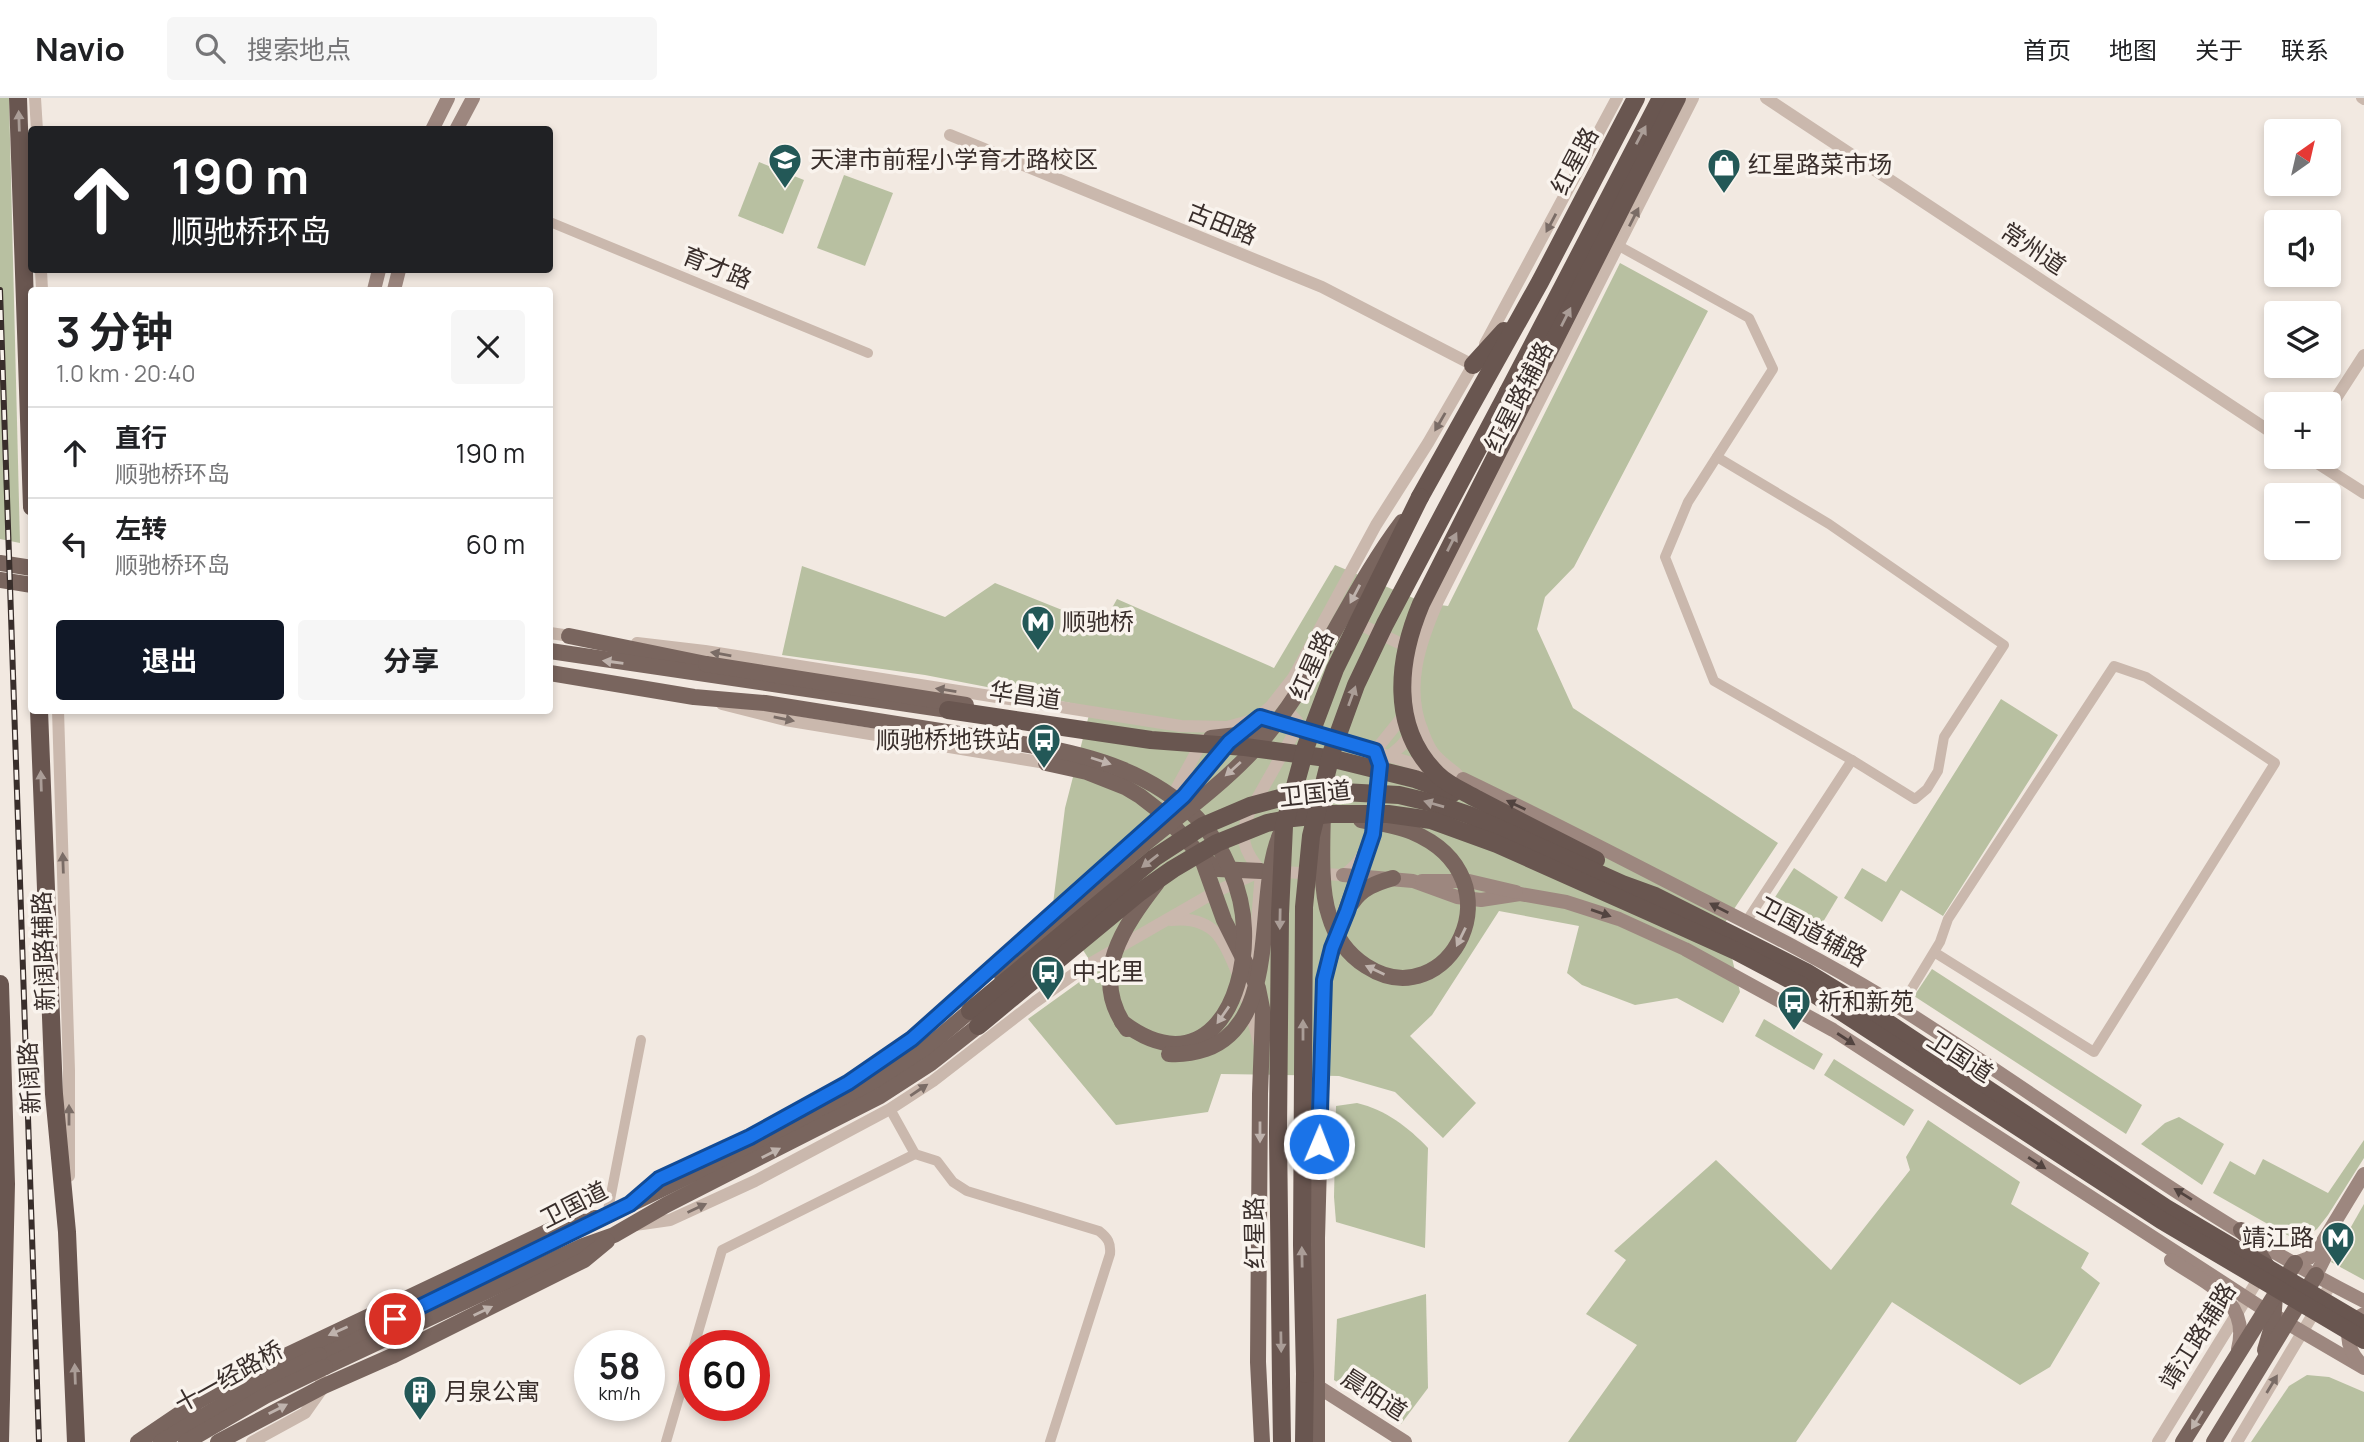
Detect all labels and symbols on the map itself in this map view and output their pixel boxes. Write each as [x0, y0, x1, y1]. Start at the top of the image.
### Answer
one-way arrow [13, 110, 24, 132]
north arrow [2264, 119, 2342, 196]
street label: 红星路 [1542, 121, 1605, 200]
one-way arrow [1635, 126, 1647, 145]
school or university icon: 天津市前程小学育才路校区 [766, 141, 804, 190]
place label: 天津市前程小学育才路校区 [810, 142, 1098, 175]
shop icon: 红星路菜市场 [1705, 146, 1743, 195]
place label: 红星路菜市场 [1748, 147, 1892, 180]
street label: 古田路 [1183, 194, 1262, 251]
one-way arrow [1628, 207, 1639, 227]
one-way arrow [1545, 213, 1557, 233]
street label: 常州道 [1995, 214, 2073, 282]
street label: 育才路 [678, 238, 757, 295]
one-way arrow [1561, 307, 1572, 327]
street label: 红星路辅路 [1476, 335, 1560, 457]
one-way arrow [1434, 412, 1446, 431]
one-way arrow [1447, 532, 1458, 552]
one-way arrow [1349, 584, 1360, 604]
metro station icon: 顺驰桥 [1019, 603, 1057, 652]
place label: 顺驰桥 [1062, 604, 1134, 637]
street label: 红星路 [1281, 625, 1340, 704]
one-way arrow [710, 648, 732, 659]
one-way arrow [602, 656, 624, 667]
street label: 华昌道 [987, 673, 1063, 716]
one-way arrow [935, 684, 957, 695]
one-way arrow [1346, 685, 1357, 706]
one-way arrow [773, 714, 795, 725]
bus stop icon: 顺驰桥地铁站 [1025, 721, 1063, 770]
place label: 顺驰桥地铁站 [876, 722, 1020, 755]
one-way arrow [1091, 756, 1112, 767]
one-way arrow [1224, 761, 1242, 777]
one-way arrow [35, 770, 47, 792]
street label: 卫国道 [1277, 772, 1352, 813]
one-way arrow [1423, 798, 1444, 808]
one-way arrow [1506, 799, 1526, 810]
one-way arrow [57, 852, 69, 874]
one-way arrow [1142, 853, 1160, 868]
street label: 卫国道辅路 [1752, 888, 1873, 973]
street label: 新阔路辅路 [24, 891, 61, 1012]
one-way arrow [1709, 902, 1729, 913]
one-way arrow [1274, 908, 1286, 930]
one-way arrow [1590, 908, 1611, 919]
one-way arrow [1455, 927, 1467, 947]
bus stop icon: 中北里 [1029, 953, 1067, 1002]
place label: 中北里 [1072, 954, 1144, 987]
one-way arrow [1365, 964, 1385, 976]
bus stop icon: 祈和新苑 [1775, 983, 1813, 1032]
place label: 祈和新苑 [1818, 984, 1914, 1017]
one-way arrow [1216, 1006, 1230, 1024]
one-way arrow [1297, 1018, 1309, 1040]
street label: 卫国道 [1922, 1022, 2000, 1089]
one-way arrow [1836, 1033, 1856, 1046]
street label: 新阔路 [10, 1041, 47, 1115]
one-way arrow [910, 1083, 928, 1097]
one-way arrow [63, 1103, 75, 1125]
position arrow [1282, 1107, 1356, 1181]
one-way arrow [1254, 1121, 1266, 1143]
one-way arrow [761, 1147, 781, 1158]
one-way arrow [2027, 1157, 2046, 1170]
street label: 卫国道 [534, 1173, 613, 1235]
one-way arrow [2173, 1188, 2193, 1201]
street label: 红星路 [1236, 1197, 1271, 1269]
one-way arrow [687, 1202, 707, 1214]
metro station icon: 靖江路 [2319, 1219, 2357, 1268]
place label: 靖江路 [2242, 1220, 2314, 1253]
one-way arrow [1297, 1246, 1308, 1268]
street label: 靖江路辅路 [2151, 1276, 2243, 1395]
pin [365, 1289, 425, 1349]
one-way arrow [473, 1305, 493, 1316]
one-way arrow [328, 1325, 348, 1337]
speed limit sign: 60 [679, 1330, 770, 1421]
street label: 十一经路桥 [168, 1332, 289, 1419]
one-way arrow [1275, 1332, 1287, 1354]
street label: 晨阳道 [1336, 1360, 1414, 1427]
one-way arrow [69, 1363, 80, 1385]
building icon: 月泉公寓 [401, 1373, 439, 1422]
place label: 月泉公寓 [444, 1374, 540, 1407]
one-way arrow [2266, 1374, 2279, 1393]
one-way arrow [268, 1403, 288, 1415]
one-way arrow [2190, 1410, 2203, 1430]

